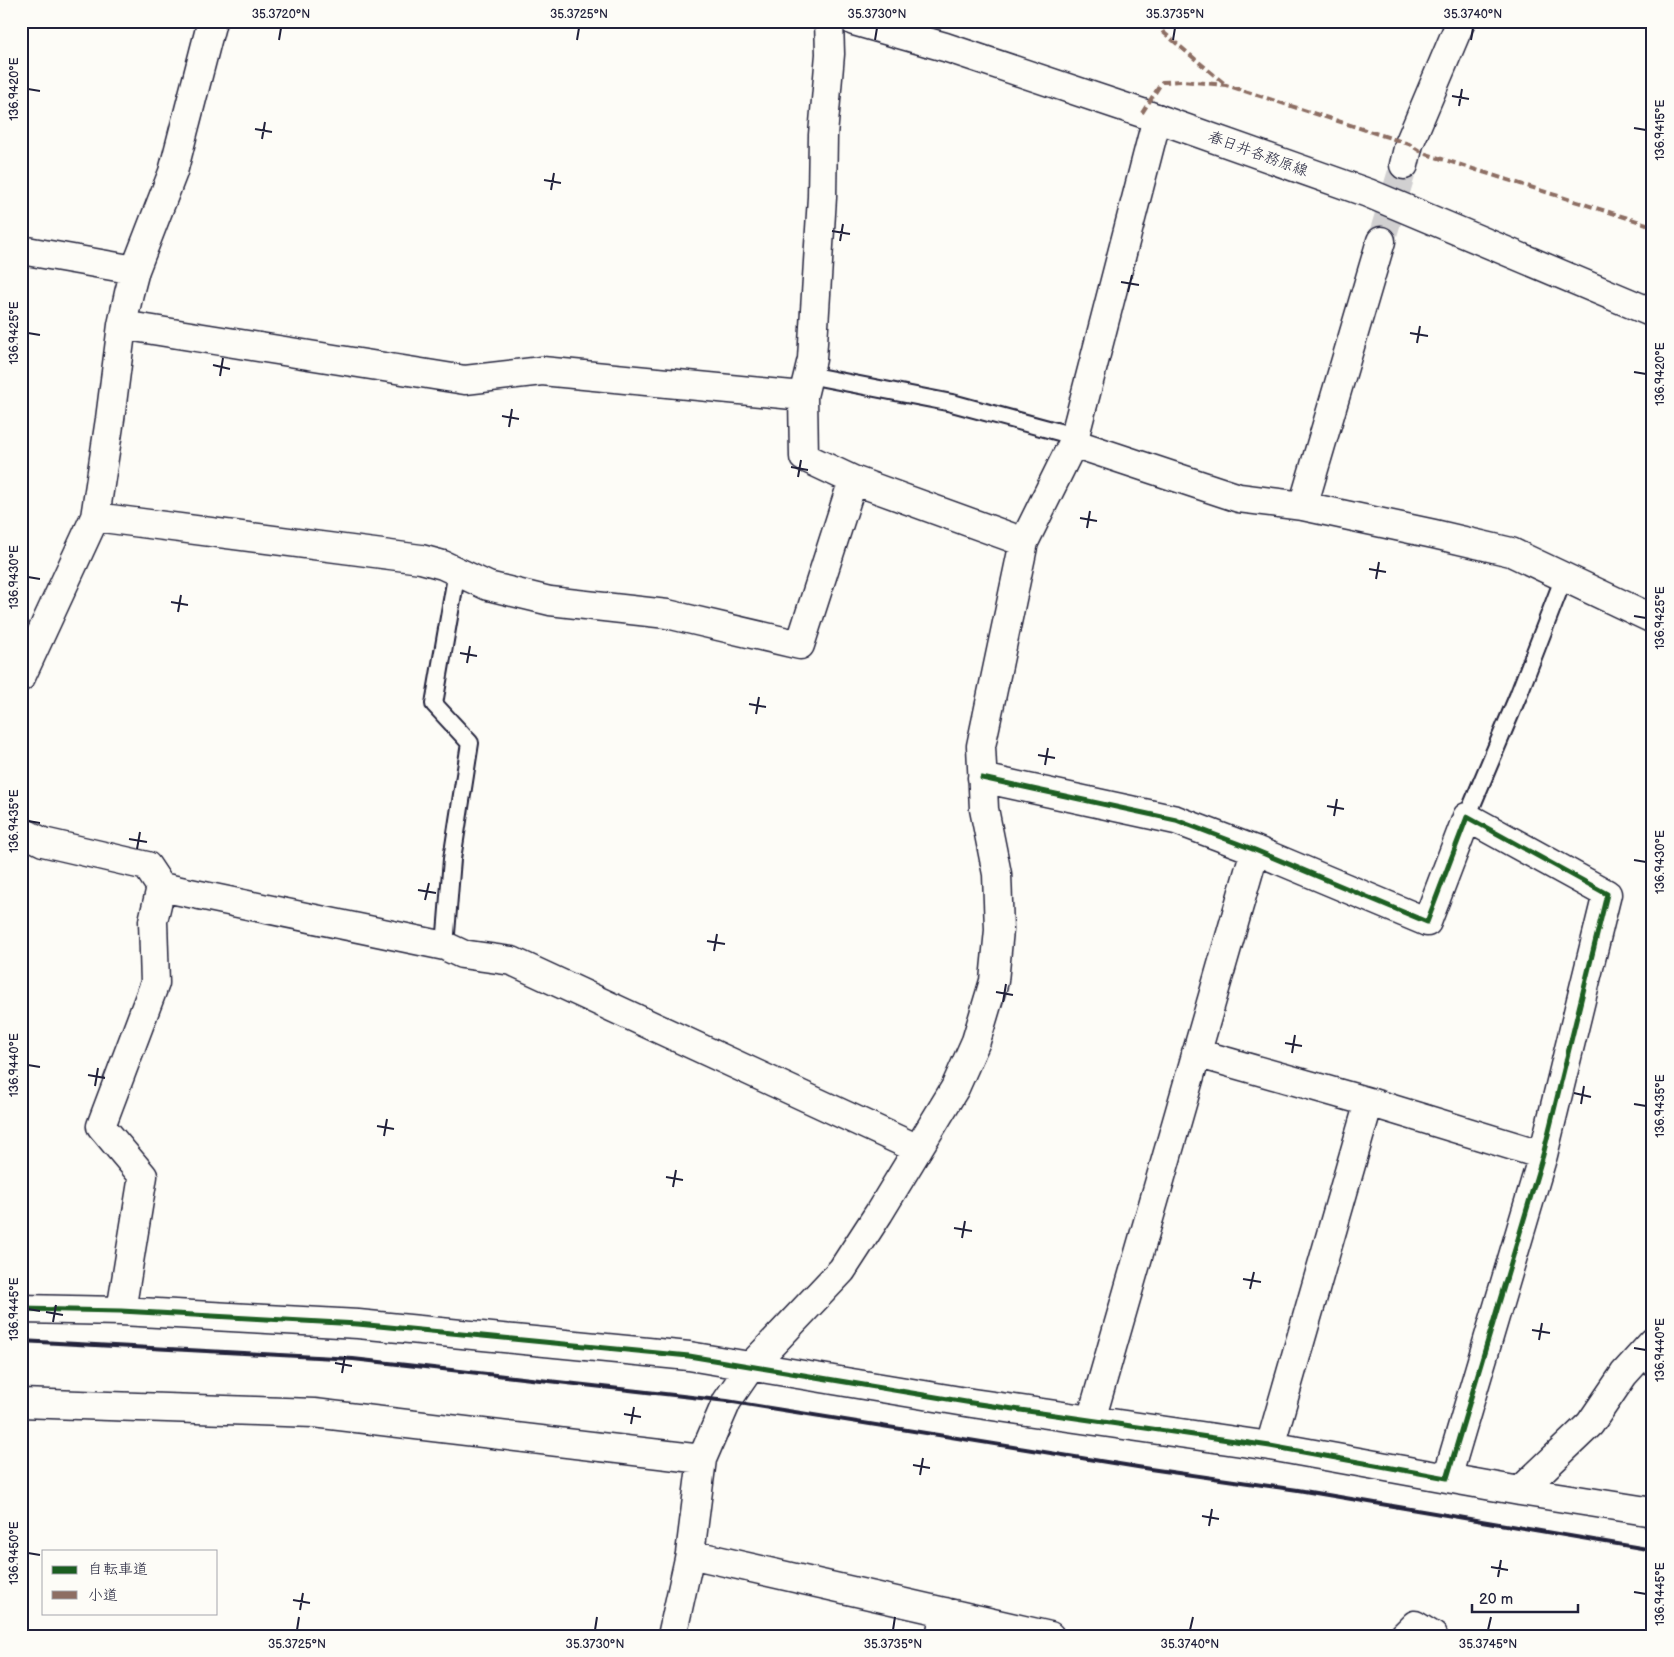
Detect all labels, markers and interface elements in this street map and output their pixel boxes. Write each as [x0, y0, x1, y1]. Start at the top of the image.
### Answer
text: 35.3720°N [252, 7, 310, 22]
text: 35.3725°N [550, 7, 608, 22]
text: 35.3730°N [848, 7, 906, 22]
text: 35.3735°N [1146, 7, 1204, 22]
text: 35.3740°N [1444, 7, 1502, 22]
text: 136.9420°E [7, 57, 22, 121]
text: 136.9415°E [1653, 100, 1668, 160]
street label: 春日井各務原線 [1205, 127, 1311, 181]
text: 136.9425°E [7, 301, 22, 365]
text: 136.9420°E [1653, 342, 1668, 406]
text: 136.9430°E [7, 545, 22, 609]
text: 136.9425°E [1653, 586, 1668, 650]
text: 136.9435°E [7, 789, 22, 853]
text: 136.9430°E [1653, 830, 1668, 894]
text: 136.9440°E [7, 1033, 22, 1097]
text: 136.9435°E [1653, 1074, 1668, 1138]
text: 136.9445°E [7, 1277, 22, 1341]
text: 136.9440°E [1653, 1318, 1668, 1382]
text: 136.9450°E [7, 1521, 22, 1585]
legend [42, 1550, 218, 1614]
text: 自転車道 [88, 1560, 148, 1579]
text: 136.9445°E [1653, 1562, 1668, 1626]
scale bar [1472, 1582, 1578, 1614]
text: 小道 [88, 1586, 118, 1605]
text: 20 m [1479, 1590, 1513, 1609]
text: 35.3725°N [268, 1637, 326, 1652]
text: 35.3730°N [566, 1637, 624, 1652]
text: 35.3735°N [864, 1637, 922, 1652]
text: 35.3740°N [1161, 1637, 1219, 1652]
text: 35.3745°N [1459, 1637, 1517, 1652]

